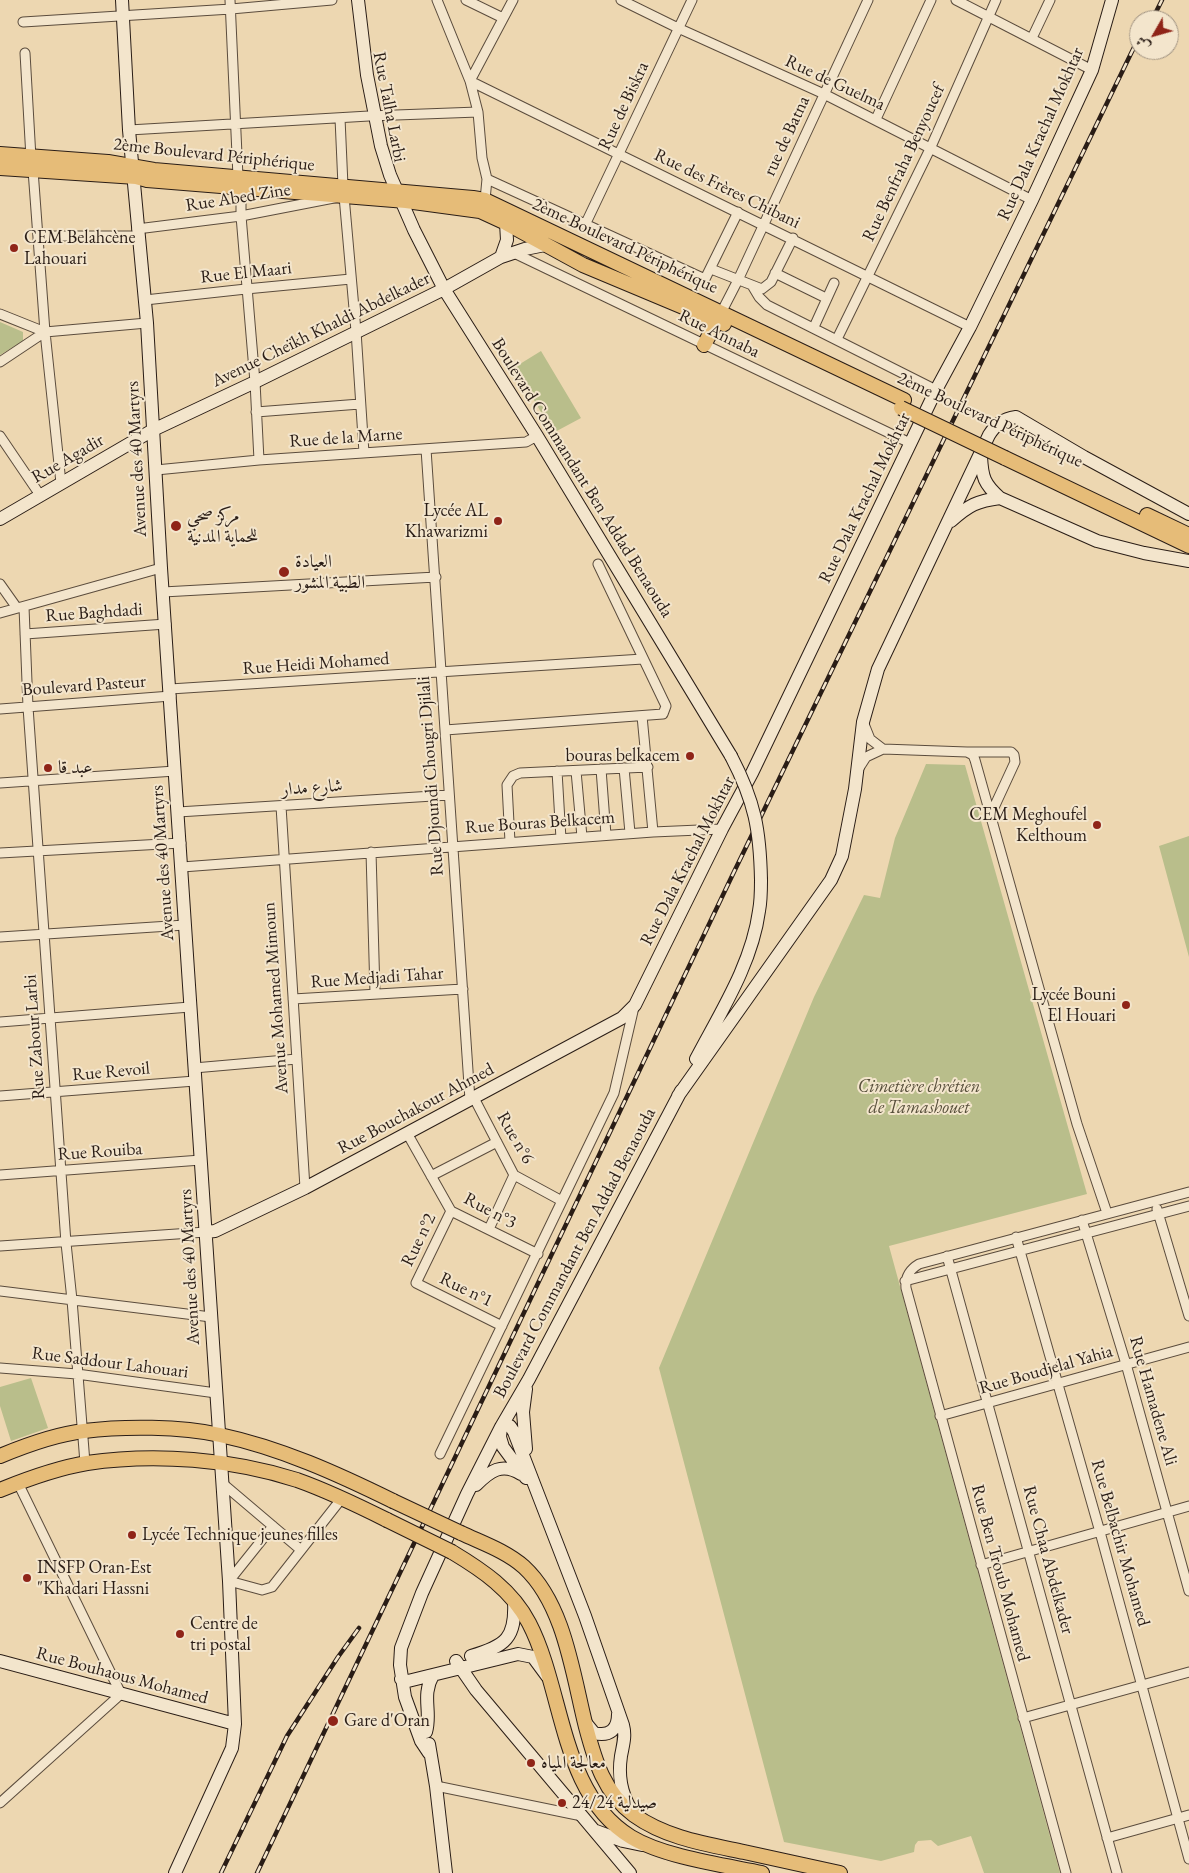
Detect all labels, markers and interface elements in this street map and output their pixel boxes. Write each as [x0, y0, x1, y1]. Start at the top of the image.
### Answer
north arrow [1129, 10, 1179, 60]
text: ش [1132, 33, 1154, 55]
street label: Rue Dala Krachal Mokhtar [993, 44, 1089, 224]
street label: Rue Talha Larbi [368, 50, 410, 164]
street label: Rue de Guelma [782, 50, 888, 116]
street label: Rue de Biskra [594, 58, 654, 154]
street label: Rue Benfraha Benyoucef [858, 81, 950, 245]
street label: rue de Batna [759, 92, 815, 180]
street label: 2ème Boulevard Périphérique [112, 134, 316, 176]
street label: Rue des Frères Chibani [651, 144, 803, 234]
street label: Rue Abed Zine [184, 179, 292, 217]
street label: 2ème Boulevard Périphérique [529, 193, 721, 299]
place label: CEM Belahcène Lahouari [24, 227, 136, 270]
marker: CEM Belahcène Lahouari [8, 242, 20, 254]
street label: Rue El Maari [199, 257, 293, 289]
street label: Avenue Cheïkh Khaldi Abdelkader [208, 268, 434, 392]
street label: Rue Annaba [675, 305, 763, 363]
street label: Boulevard Commandant Ben Addad Benaouda [487, 334, 677, 622]
street label: 2ème Boulevard Périphérique [894, 367, 1086, 473]
street label: Avenue des 40 Martyrs [122, 380, 152, 538]
street label: Rue Dala Krachal Mokhtar [814, 409, 916, 587]
street label: Rue de la Marne [289, 423, 403, 453]
street label: Rue Agadir [28, 430, 108, 488]
place label: Lycée AL Khawarizmi [405, 500, 488, 542]
place label: مركز صحي للحماية المدنية [187, 505, 258, 548]
marker: Lycée AL Khawarizmi [492, 515, 504, 527]
marker: مركز صحي للحماية المدنية [169, 519, 183, 533]
place label: العيادة الطبية المشور [295, 551, 365, 594]
marker: العيادة الطبية المشور [277, 565, 291, 579]
street label: Rue Baghdadi [45, 599, 143, 627]
street label: Rue Heidi Mohamed [242, 648, 390, 680]
street label: Boulevard Pasteur [21, 671, 147, 701]
street label: Rue Djoundi Chougri Djilali [413, 675, 449, 877]
place label: bouras belkacem [566, 745, 680, 767]
marker: bouras belkacem [684, 750, 696, 762]
place label: عبد قا [58, 757, 92, 779]
marker: عبد قا [42, 762, 54, 774]
street label: Rue Dala Krachal Mokhtar [636, 773, 740, 949]
street label: شارع مدار [281, 775, 343, 801]
street label: Avenue des 40 Martyrs [147, 784, 179, 942]
place label: CEM Meghoufel Kelthoum [969, 804, 1087, 846]
street label: Rue Bouras Belkacem [464, 807, 616, 839]
marker: CEM Meghoufel Kelthoum [1091, 819, 1103, 831]
street label: Avenue Mohamed Mimoun [259, 901, 293, 1095]
street label: Rue Medjadi Tahar [310, 963, 444, 993]
street label: Rue Zabour Larbi [20, 974, 50, 1100]
place label: Lycée Bouni El Houari [1032, 984, 1116, 1026]
marker: Lycée Bouni El Houari [1120, 999, 1132, 1011]
street label: Rue Revoil [71, 1058, 151, 1086]
street label: Rue Bouchakour Ahmed [334, 1059, 498, 1159]
park label: Cimetière chrétien de Tamashouet [858, 1076, 980, 1118]
street label: Boulevard Commandant Ben Addad Benaouda [489, 1104, 661, 1402]
street label: Rue n°6 [492, 1108, 538, 1168]
street label: Rue Rouiba [57, 1138, 143, 1166]
street label: Avenue des 40 Martyrs [175, 1188, 205, 1346]
street label: Rue n°3 [460, 1188, 520, 1234]
street label: Rue n°2 [397, 1210, 441, 1270]
street label: Rue n°1 [436, 1268, 496, 1312]
street label: Rue Hamadene Ali [1124, 1334, 1182, 1468]
street label: Rue Boudjelal Yahia [977, 1341, 1115, 1399]
street label: Rue Saddour Lahouari [30, 1343, 190, 1383]
street label: Rue Belbachir Mohamed [1086, 1457, 1154, 1629]
street label: Rue Ben Troub Mohamed [966, 1482, 1034, 1664]
street label: Rue Chaa Abdelkader [1018, 1483, 1078, 1637]
place label: Lycée Technique jeunes filles [142, 1524, 338, 1546]
marker: Lycée Technique jeunes filles [126, 1529, 138, 1541]
place label: INSFP Oran-Est "Khadari Hassni [37, 1557, 151, 1600]
marker: INSFP Oran-Est "Khadari Hassni [21, 1572, 33, 1584]
place label: Centre de tri postal [190, 1613, 258, 1656]
marker: Centre de tri postal [174, 1628, 186, 1640]
street label: Rue Bouhaous Mohamed [34, 1643, 210, 1709]
place label: Gare d'Oran [344, 1710, 430, 1732]
marker: Gare d'Oran [326, 1714, 340, 1728]
place label: معالجة المياه [541, 1752, 606, 1774]
marker: معالجة المياه [525, 1757, 537, 1769]
place label: صيدلية 24/24 [572, 1792, 657, 1814]
marker: صيدلية 24/24 [556, 1797, 568, 1809]

